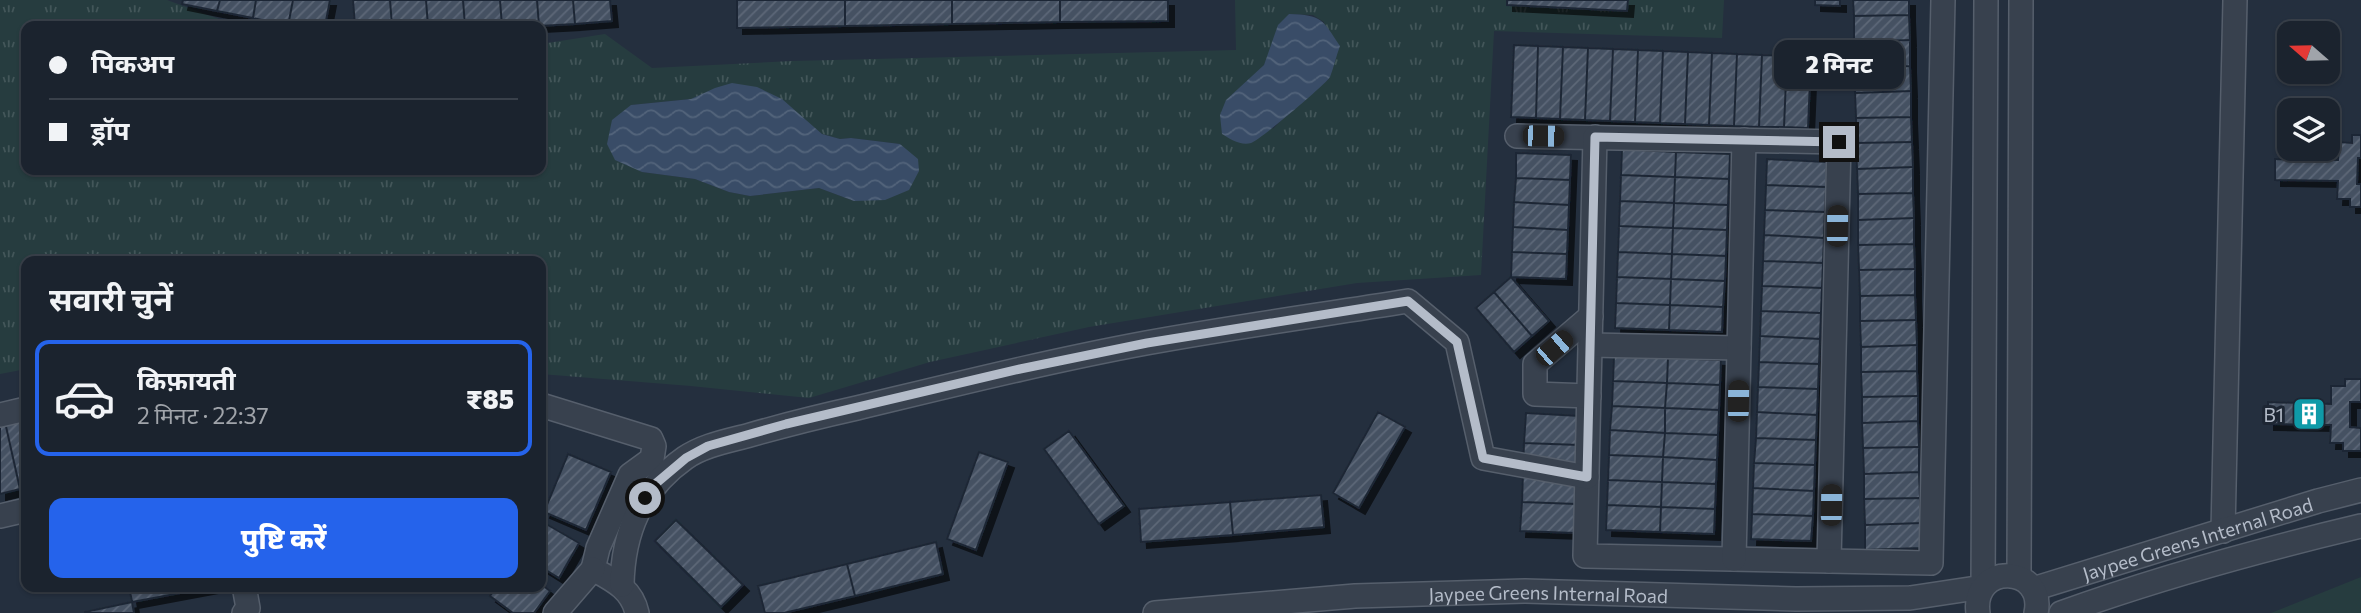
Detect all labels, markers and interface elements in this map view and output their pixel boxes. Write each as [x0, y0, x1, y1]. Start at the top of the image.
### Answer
north arrow [2277, 21, 2340, 84]
map controls [2277, 21, 2340, 161]
callout: 2 मिनट [1774, 40, 1904, 90]
text: पिकअप [91, 47, 174, 78]
text: 2 मिनट [1805, 50, 1873, 78]
button: layers [2277, 98, 2340, 161]
text: ड्रॉप [91, 114, 129, 145]
car [1522, 125, 1565, 147]
route end [1823, 126, 1855, 158]
car [1827, 205, 1848, 247]
text: सवारी चुनें [49, 278, 173, 318]
car [1532, 326, 1577, 370]
text: किफ़ायती [137, 364, 236, 395]
icon: car [53, 367, 116, 430]
car [1728, 380, 1749, 422]
text: ₹85 [466, 383, 514, 414]
building icon: B1 [2290, 395, 2328, 433]
text: 2 मिनट · 22:37 [137, 401, 269, 429]
place label: B1 [2264, 403, 2284, 426]
route start [629, 482, 661, 514]
car [1821, 484, 1842, 526]
street label: Jaypee Greens Internal Road [2079, 492, 2315, 585]
button: पुष्टि करें [49, 498, 518, 578]
street label: Jaypee Greens Internal Road [1428, 579, 1668, 607]

